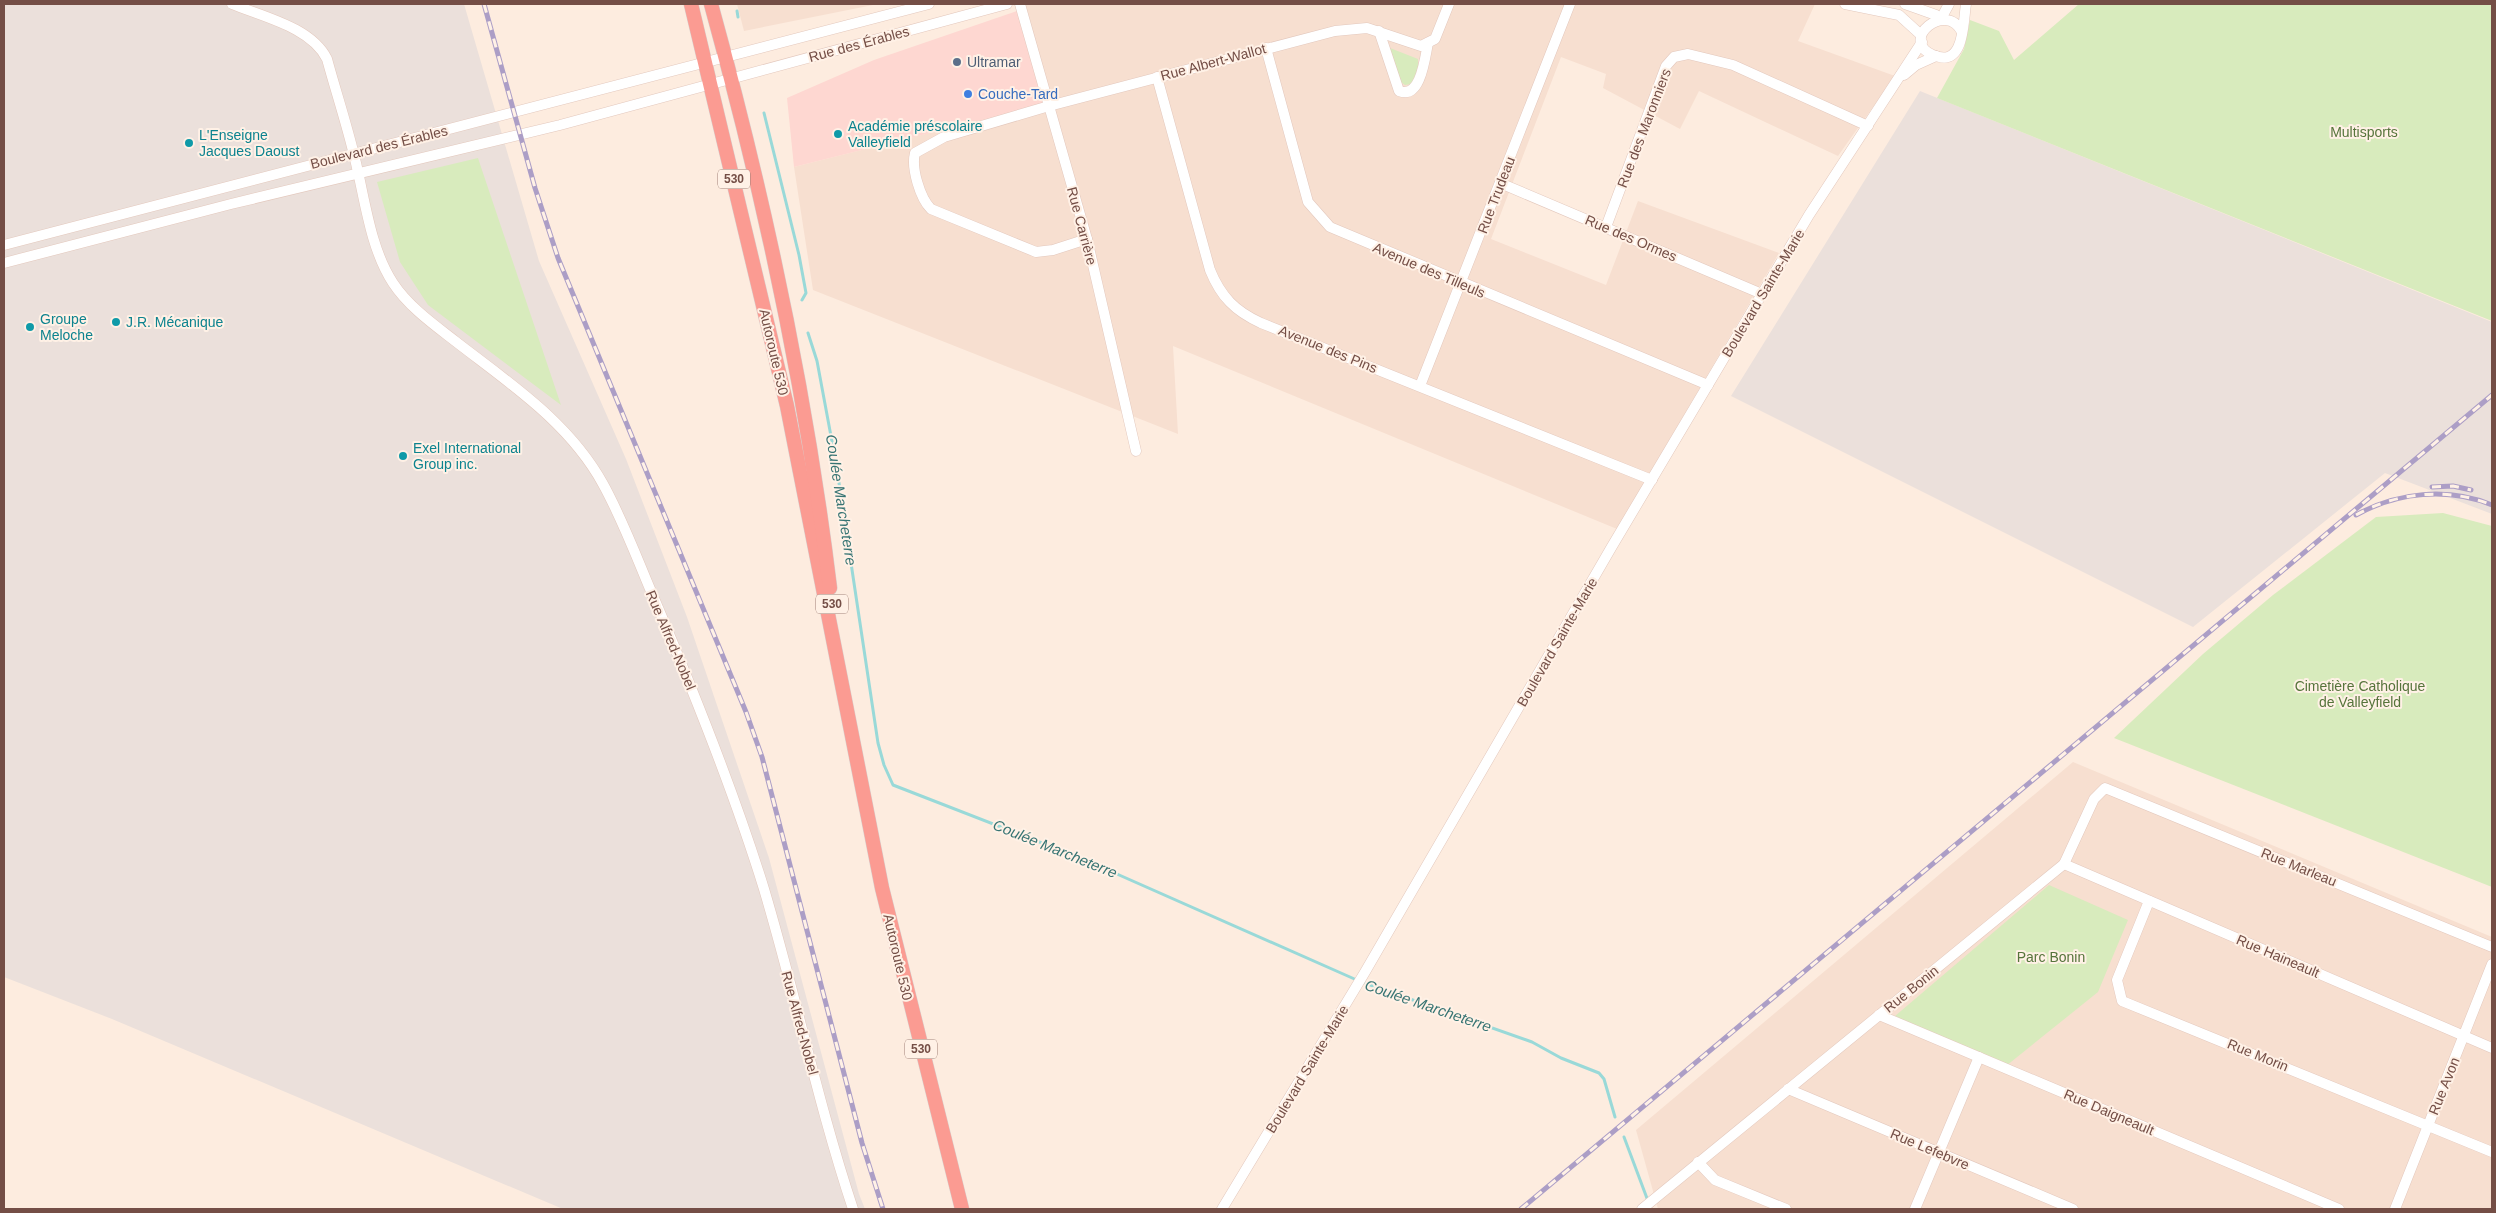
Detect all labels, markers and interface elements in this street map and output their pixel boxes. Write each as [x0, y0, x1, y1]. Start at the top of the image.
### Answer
street label: Rue des Érables [807, 23, 911, 65]
street label: Rue Albert-Wallot [1159, 40, 1268, 84]
place label: Ultramar [967, 54, 1021, 70]
marker: Ultramar [951, 56, 963, 68]
street label: Rue des Maronniers [1614, 66, 1674, 190]
place label: Couche-Tard [978, 86, 1058, 102]
marker: Couche-Tard [962, 88, 974, 100]
place label: Académie préscolaire Valleyfield [848, 118, 983, 150]
street label: Boulevard des Érables [309, 122, 449, 172]
park label: Multisports [2330, 124, 2398, 140]
place label: L'Enseigne Jacques Daoust [199, 127, 300, 159]
marker: Académie préscolaire Valleyfield [832, 128, 844, 140]
marker: L'Enseigne Jacques Daoust [183, 137, 195, 149]
street label: Rue Trudeau [1474, 154, 1518, 236]
road number: 530 [718, 170, 750, 188]
street label: Rue Carrière [1064, 185, 1100, 267]
street label: Rue des Ormes [1583, 211, 1679, 265]
street label: Boulevard Sainte-Marie [1718, 226, 1808, 360]
street label: Avenue des Tilleuls [1370, 239, 1488, 301]
street label: Autoroute 530 [756, 307, 792, 397]
place label: Groupe Meloche [40, 311, 93, 343]
place label: J.R. Mécanique [126, 314, 223, 330]
marker: J.R. Mécanique [110, 316, 122, 328]
marker: Groupe Meloche [24, 321, 36, 333]
street label: Avenue des Pins [1276, 322, 1380, 376]
water label: Coulée Marcheterre [823, 433, 860, 567]
place label: Exel International Group inc. [413, 440, 521, 472]
marker: Exel International Group inc. [397, 450, 409, 462]
street label: Boulevard Sainte-Marie [1513, 574, 1601, 709]
street label: Rue Alfred-Nobel [643, 588, 699, 692]
road number: 530 [816, 594, 848, 614]
park label: Cimetière Catholique de Valleyfield [2295, 678, 2426, 710]
water label: Coulée Marcheterre [991, 816, 1120, 881]
street label: Rue Marleau [2259, 845, 2339, 889]
street label: Autoroute 530 [880, 912, 916, 1002]
street label: Rue Haineault [2234, 931, 2322, 981]
park label: Parc Bonin [2017, 949, 2085, 965]
street label: Rue Bonin [1881, 962, 1941, 1016]
street label: Rue Alfred-Nobel [778, 969, 822, 1077]
water label: Coulée Marcheterre [1363, 976, 1494, 1035]
street label: Boulevard Sainte-Marie [1262, 1002, 1352, 1136]
street label: Rue Morin [2225, 1035, 2291, 1075]
road number: 530 [905, 1040, 937, 1058]
street label: Rue Avon [2425, 1055, 2463, 1117]
street label: Rue Daigneault [2061, 1086, 2157, 1138]
street label: Rue Lefebvre [1888, 1125, 1972, 1173]

